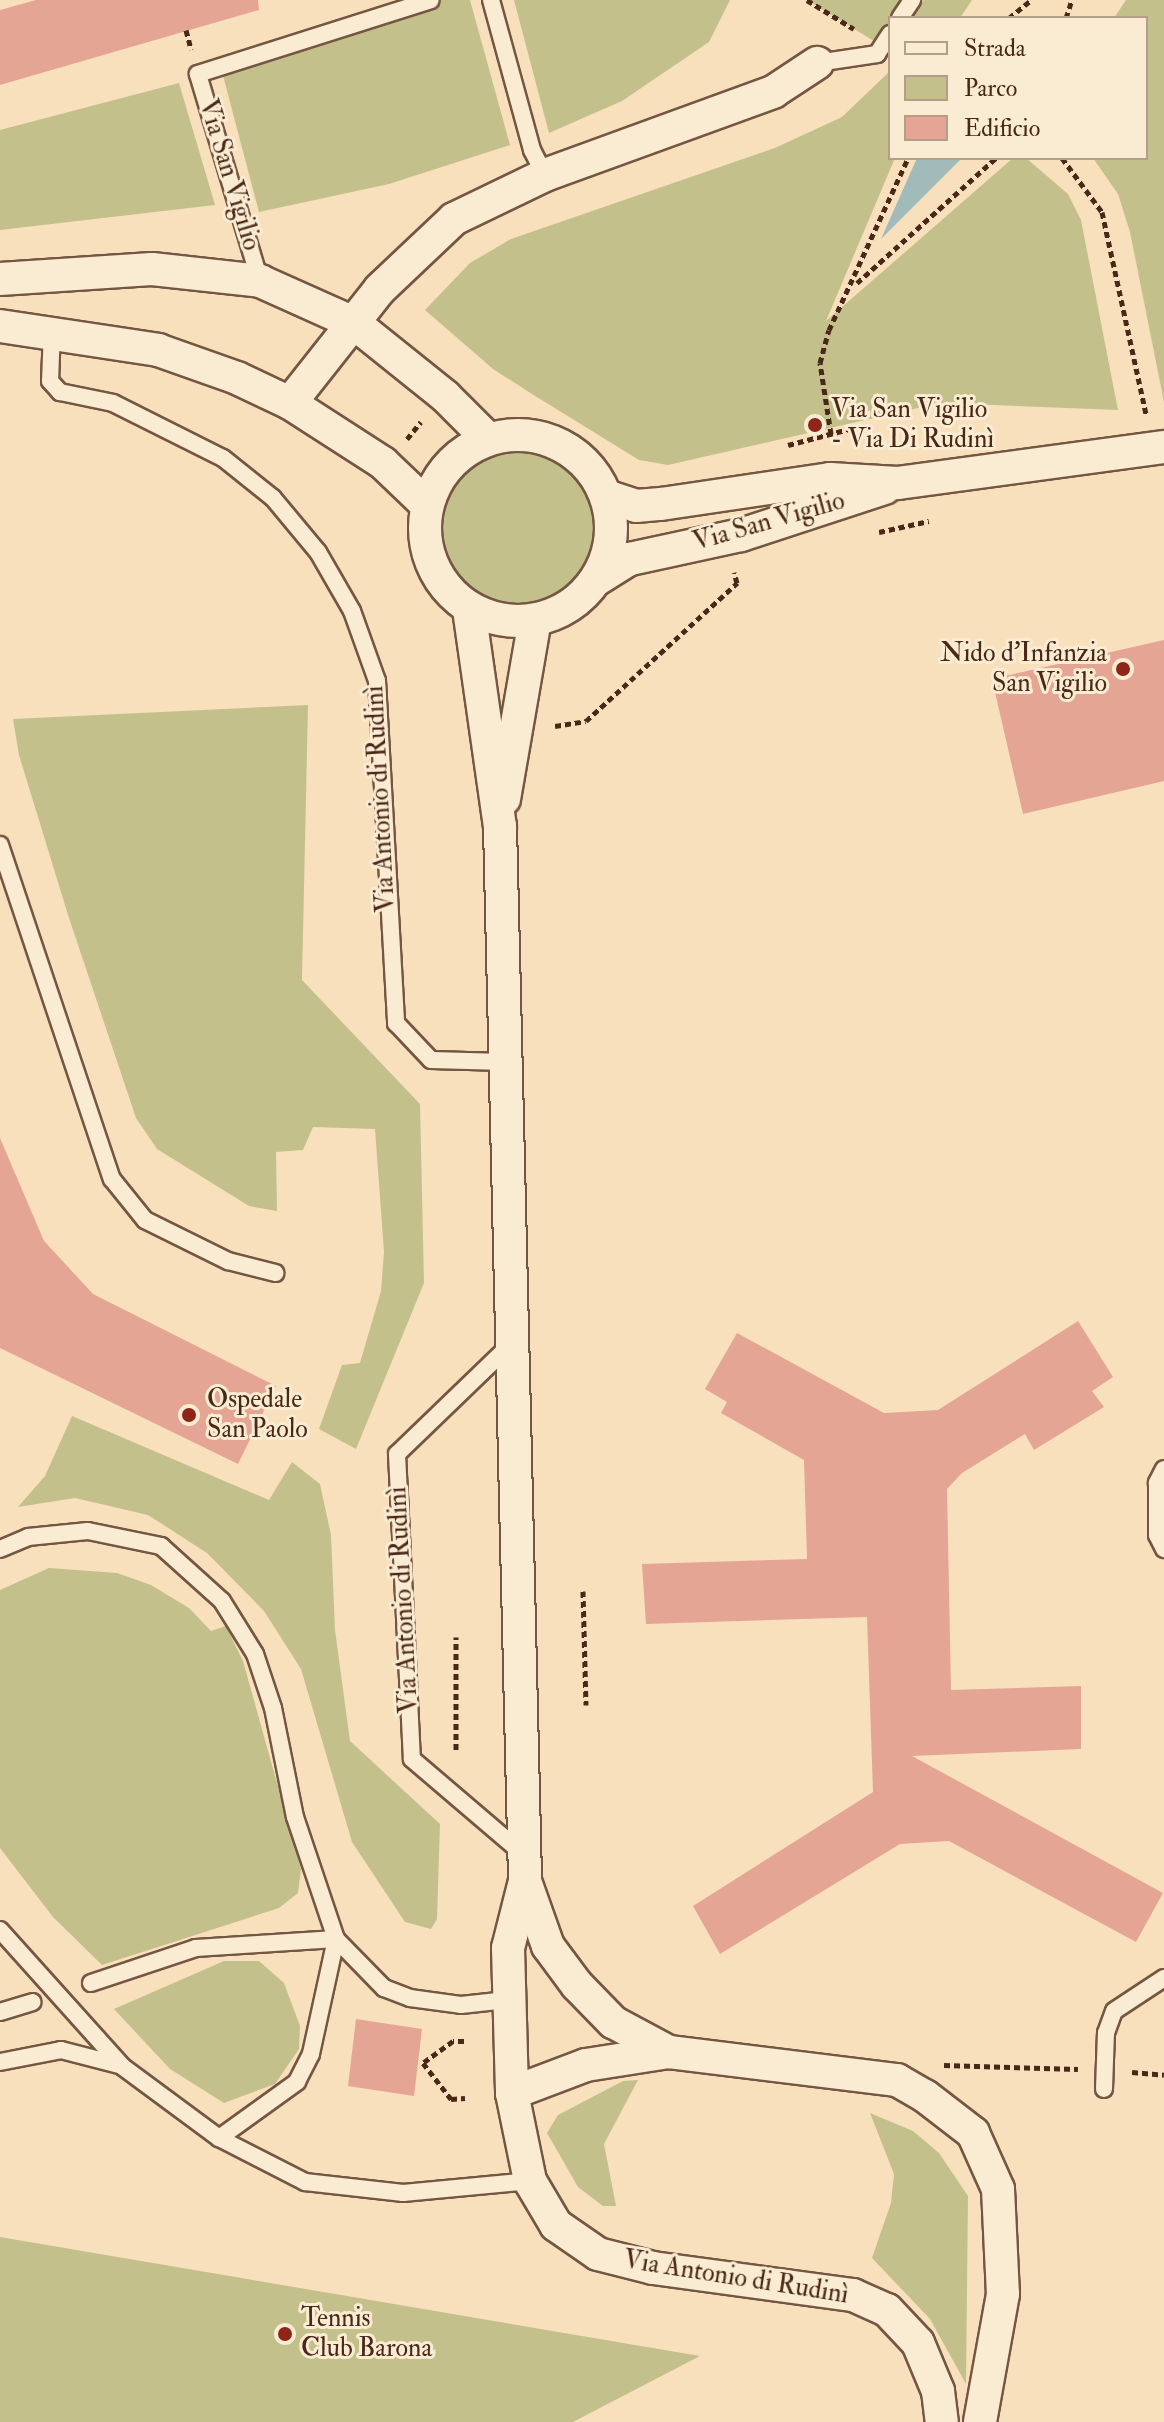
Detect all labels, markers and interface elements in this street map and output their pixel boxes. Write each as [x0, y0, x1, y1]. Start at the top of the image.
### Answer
legend [888, 16, 1148, 160]
text: Strada [964, 33, 1026, 64]
text: Parco [964, 73, 1017, 104]
street label: Via San Vigilio [191, 96, 267, 254]
text: Edificio [964, 113, 1040, 144]
place label: Via San Vigilio - Via Di Rudinì [831, 394, 994, 456]
marker: Via San Vigilio - Via Di Rudinì [806, 416, 824, 434]
street label: Via San Vigilio [690, 485, 848, 559]
place label: Nido d'Infanzia San Vigilio [940, 638, 1107, 700]
marker: Nido d'Infanzia San Vigilio [1114, 660, 1132, 678]
street label: Via Antonio di Rudinì [359, 685, 403, 913]
place label: Ospedale San Paolo [207, 1384, 308, 1446]
marker: Ospedale San Paolo [178, 1404, 200, 1426]
street label: Via Antonio di Rudinì [382, 1486, 426, 1714]
street label: Via Antonio di Rudinì [621, 2245, 851, 2311]
place label: Tennis Club Barona [301, 2303, 432, 2364]
marker: Tennis Club Barona [276, 2325, 294, 2343]

